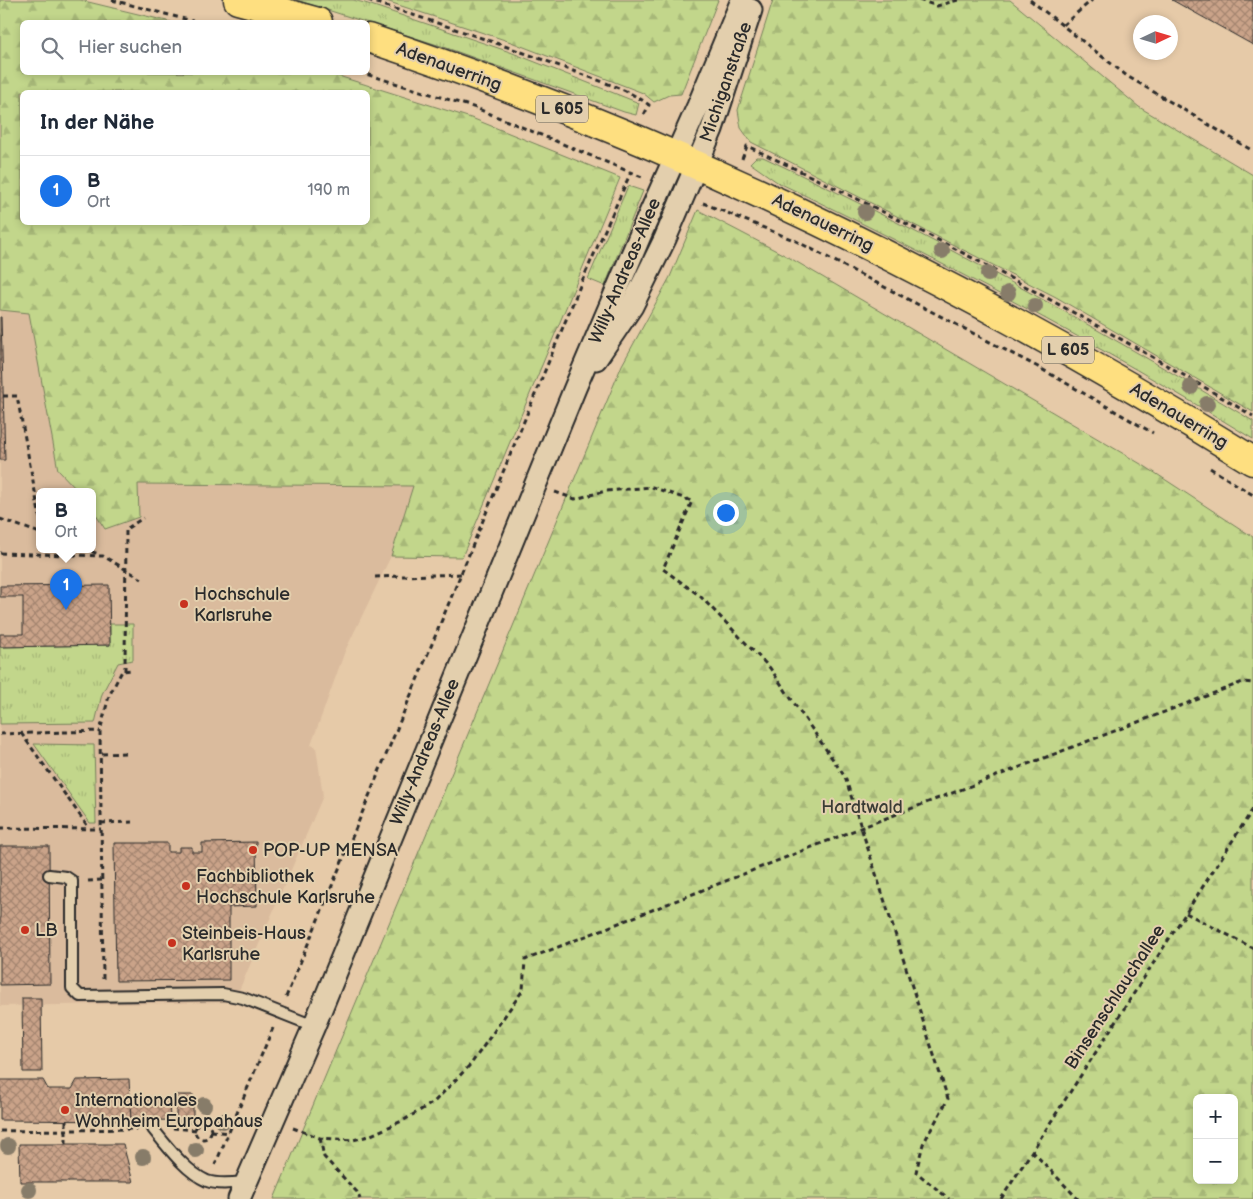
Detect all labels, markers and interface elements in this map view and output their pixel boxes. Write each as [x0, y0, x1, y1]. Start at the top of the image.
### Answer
north arrow [1133, 15, 1178, 60]
street label: Michiganstraße [696, 19, 756, 145]
search box [20, 20, 370, 75]
icon: search [38, 34, 66, 62]
text: Hier suchen [78, 36, 182, 59]
street label: Adenauerring [394, 38, 504, 96]
road number: L 605 [536, 96, 588, 122]
text: In der Nähe [40, 110, 154, 135]
text: B [87, 170, 100, 193]
text: 1 [53, 181, 59, 200]
text: 190 m [308, 181, 350, 200]
street label: Adenauerring [769, 189, 877, 257]
text: Ort [87, 193, 110, 212]
street label: Willy-Andreas-Allee [585, 195, 665, 347]
road number: L 605 [1042, 336, 1094, 364]
street label: Adenauerring [1126, 379, 1232, 453]
popup [36, 488, 96, 553]
text: B [54, 500, 68, 523]
your location [713, 500, 739, 526]
text: Ort [54, 523, 78, 542]
pin: 1 [50, 569, 82, 610]
place label: Hochschule Karlsruhe [194, 584, 290, 626]
marker: Hochschule Karlsruhe [178, 598, 190, 610]
street label: Willy-Andreas-Allee [386, 675, 464, 828]
park label: Hardtwald [821, 797, 903, 818]
place label: POP-UP MENSA [263, 840, 398, 861]
marker: POP-UP MENSA [247, 844, 259, 856]
place label: Fachbibliothek Hochschule Karlsruhe [196, 866, 375, 908]
marker: Fachbibliothek Hochschule Karlsruhe [180, 880, 192, 892]
place label: LB [35, 920, 58, 941]
street label: Binsenschlauchallee [1060, 921, 1170, 1073]
place label: Steinbeis-Haus Karlsruhe [182, 923, 306, 965]
marker: LB [19, 924, 31, 936]
marker: Steinbeis-Haus Karlsruhe [166, 937, 178, 949]
place label: Internationales Wohnheim Europahaus [75, 1090, 263, 1132]
map controls [1193, 1094, 1238, 1184]
button: + [1193, 1094, 1238, 1139]
marker: Internationales Wohnheim Europahaus [59, 1104, 71, 1116]
button: − [1193, 1139, 1238, 1184]

